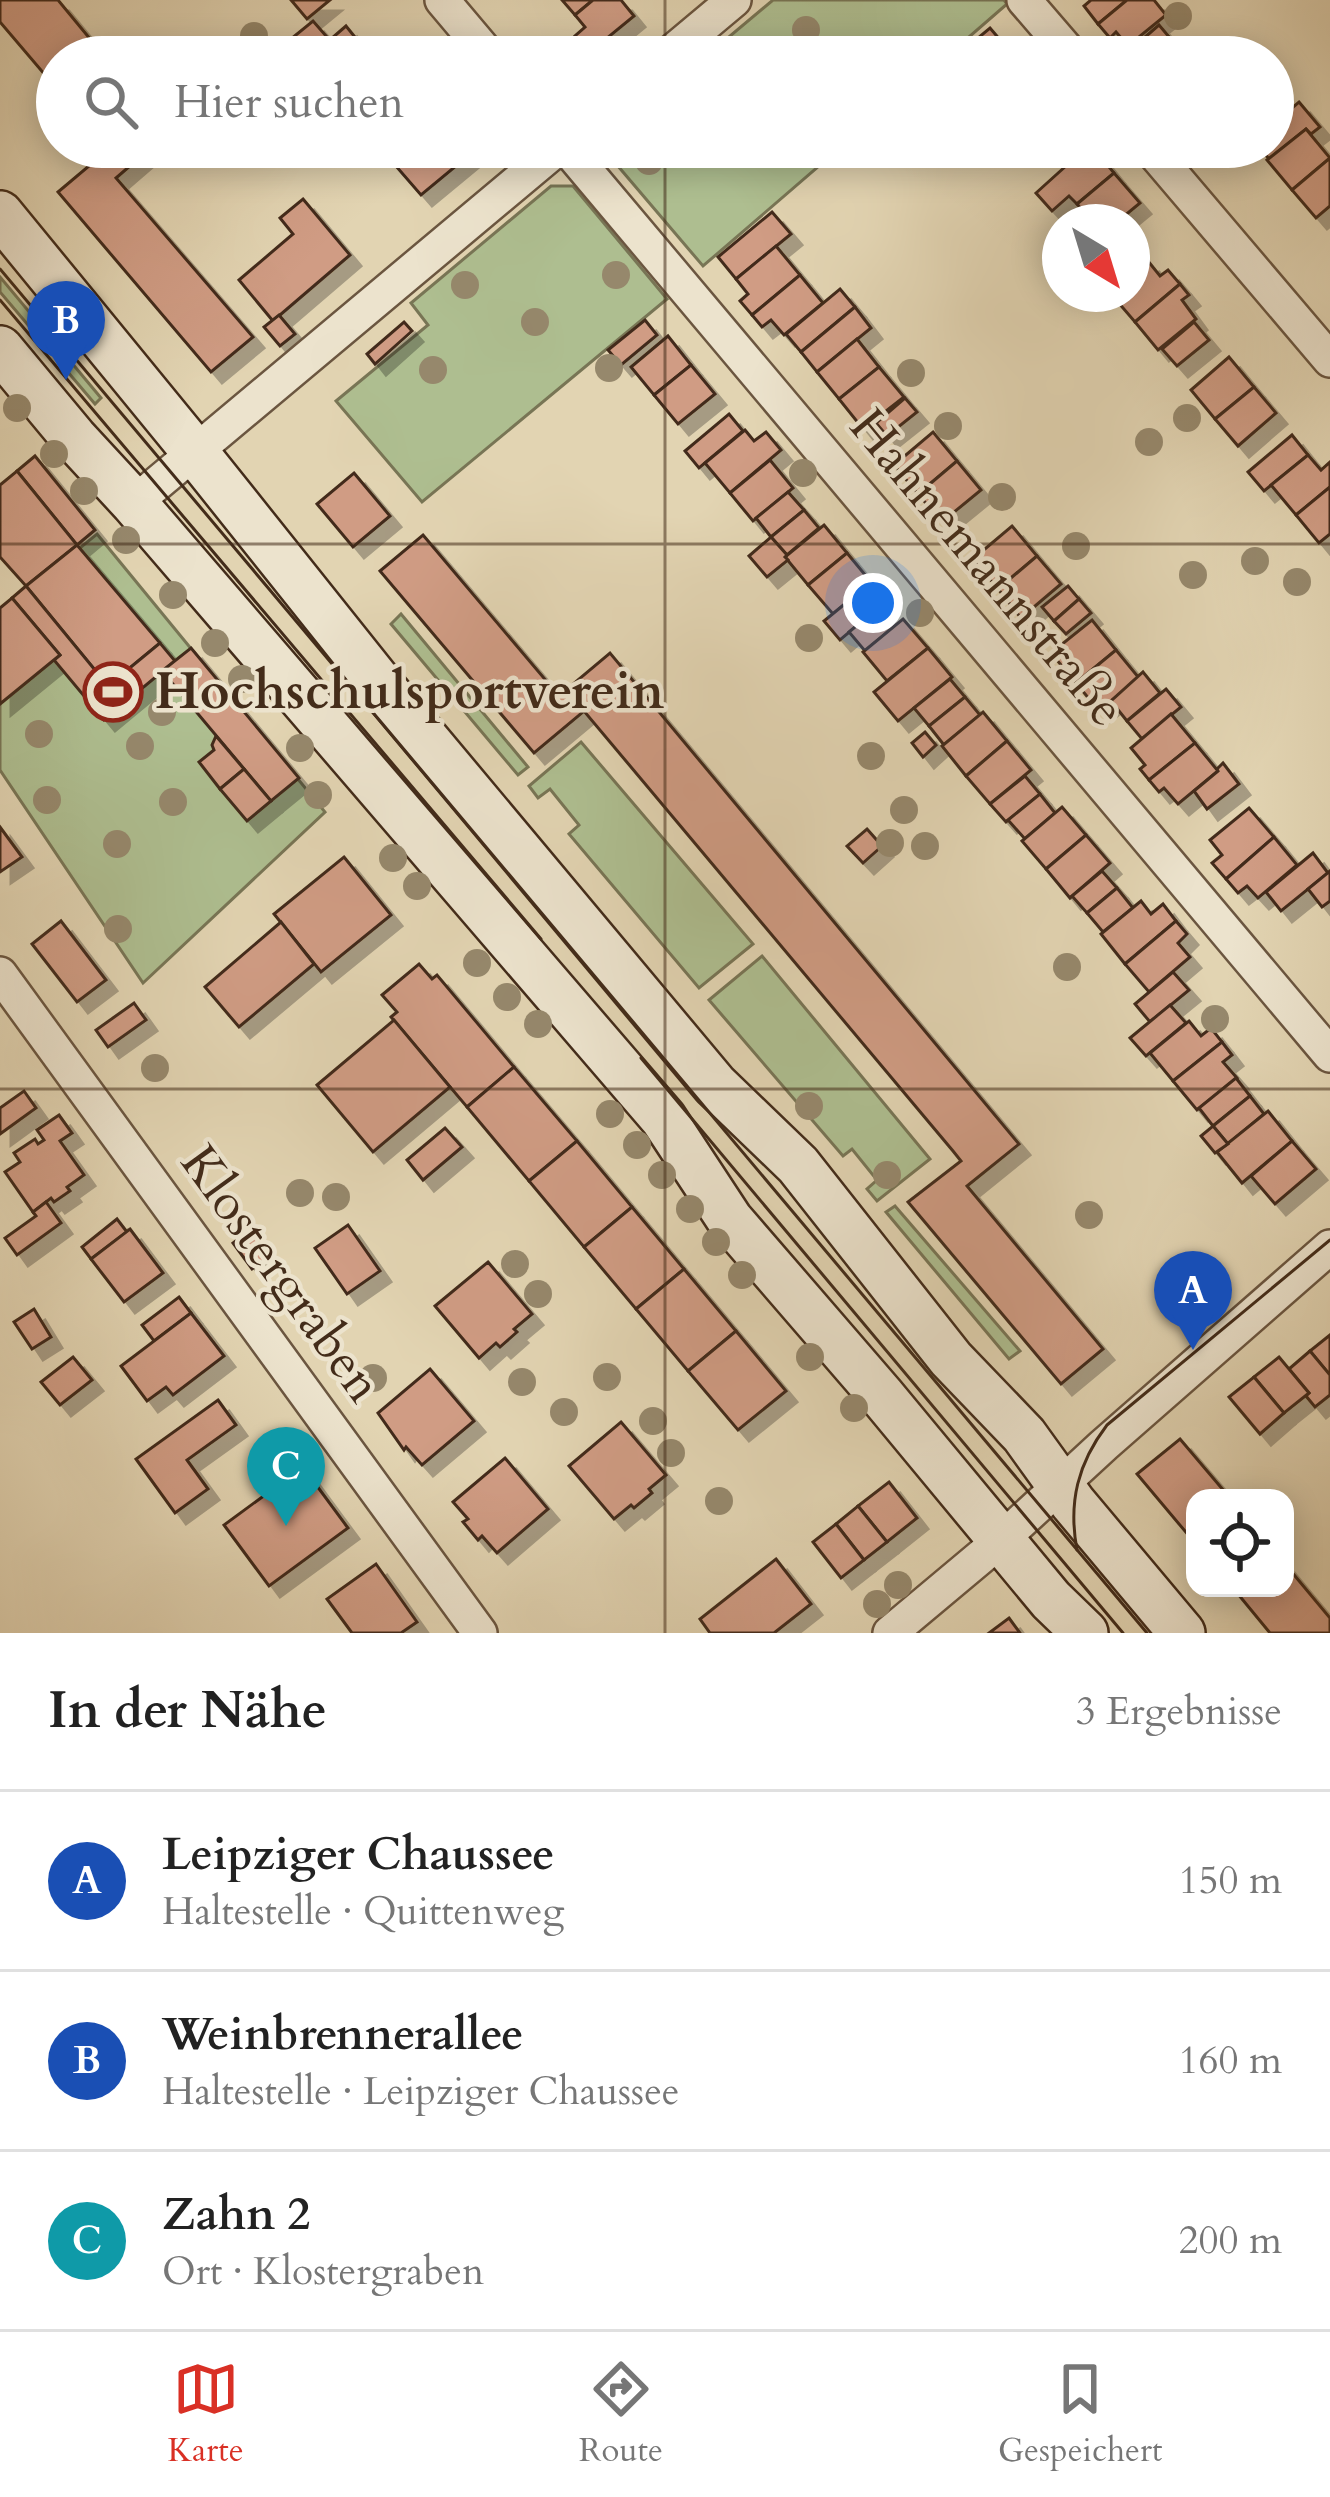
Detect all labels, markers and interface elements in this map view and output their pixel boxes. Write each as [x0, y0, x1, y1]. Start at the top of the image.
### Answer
search box [36, 36, 1294, 168]
icon: search [78, 69, 144, 135]
text: Hier suchen [174, 72, 404, 133]
north arrow [1042, 204, 1150, 312]
pin: B [27, 281, 105, 380]
street label: Hahnemannstraße [833, 394, 1141, 742]
your location [843, 573, 903, 633]
place label: Hochschulsportverein [155, 657, 664, 727]
sports icon: Hochschulsportverein [82, 661, 144, 723]
street label: Klostergraben [164, 1131, 398, 1417]
pin: A [1154, 1251, 1232, 1350]
pin: C [247, 1427, 325, 1526]
map controls [1186, 1489, 1294, 1597]
button: locate [1186, 1489, 1294, 1597]
text: In der Nähe [48, 1676, 327, 1746]
text: 3 Ergebnisse [1076, 1685, 1282, 1738]
text: Leipziger Chaussee [162, 1824, 555, 1885]
text: A [72, 1854, 102, 1907]
text: 150 m [1179, 1854, 1282, 1907]
text: Haltestelle · Quittenweg [162, 1885, 564, 1938]
text: Weinbrennerallee [162, 2004, 523, 2065]
text: B [73, 2034, 101, 2087]
text: 160 m [1179, 2034, 1282, 2087]
text: Haltestelle · Leipziger Chaussee [162, 2065, 680, 2118]
text: Zahn 2 [162, 2184, 310, 2245]
text: C [72, 2214, 102, 2267]
text: 200 m [1179, 2214, 1282, 2267]
text: Ort · Klostergraben [162, 2245, 484, 2298]
tab: Karte [167, 2356, 244, 2473]
tab: Route [579, 2356, 663, 2473]
tab: Gespeichert [998, 2356, 1163, 2473]

